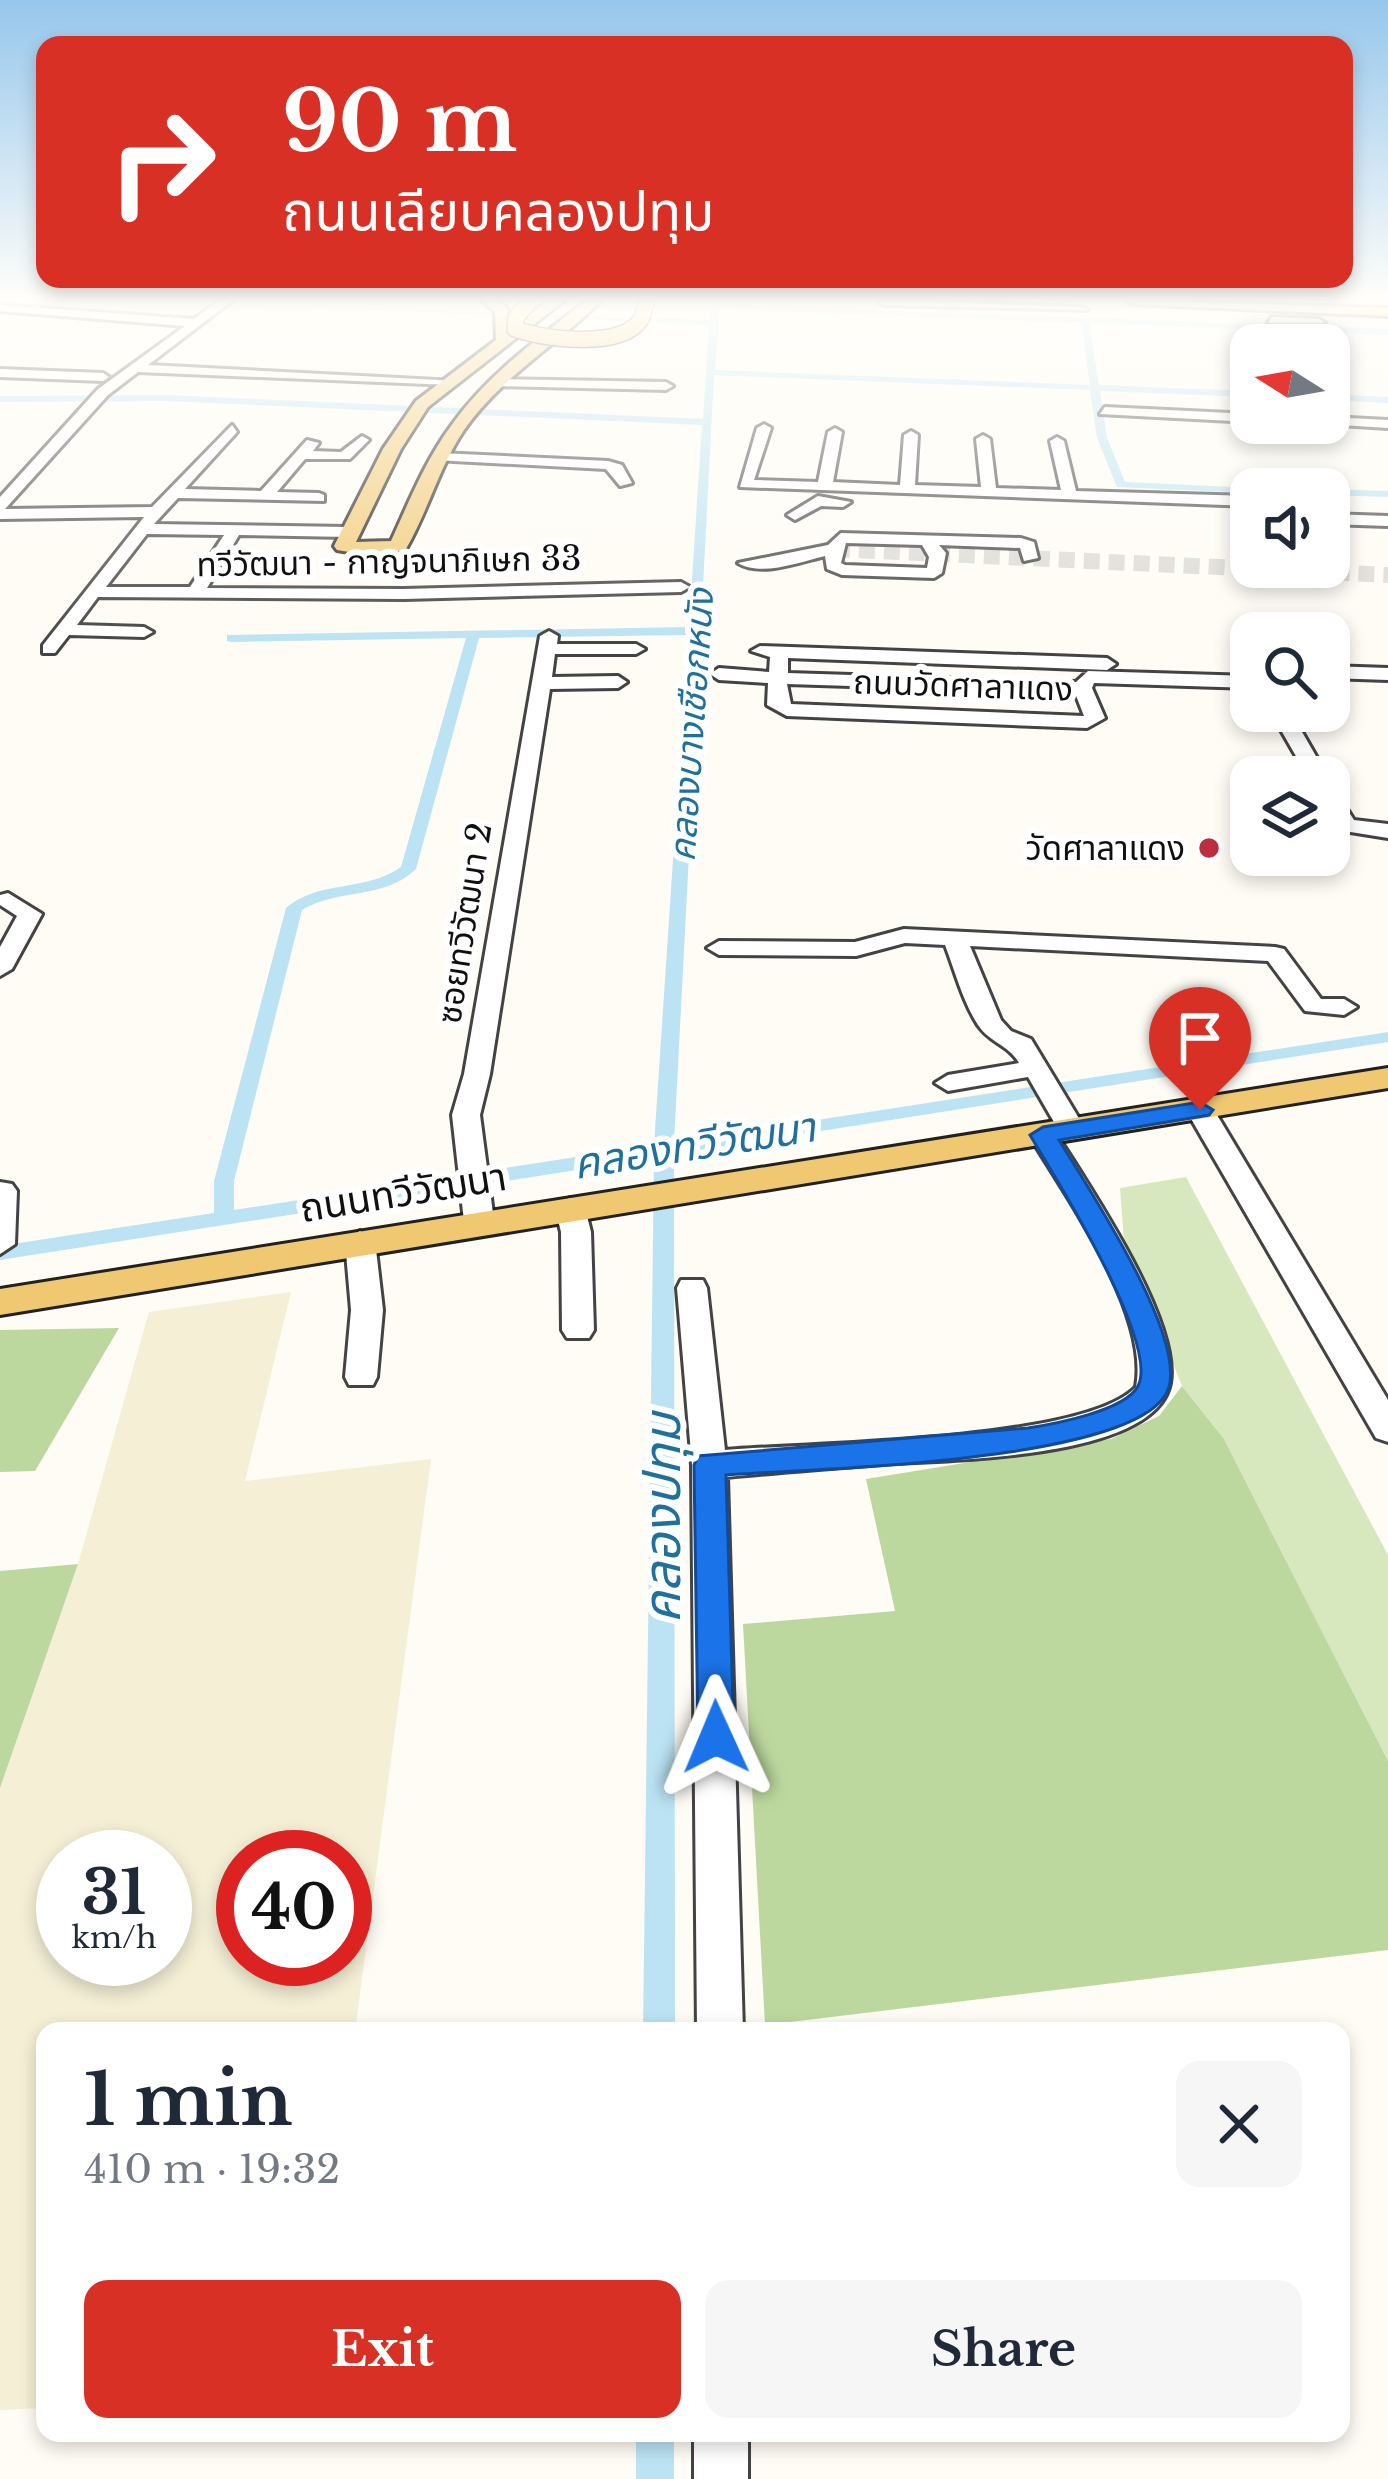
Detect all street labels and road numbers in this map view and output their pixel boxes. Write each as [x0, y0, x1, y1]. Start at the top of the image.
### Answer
street label: ทวีวัฒนา - กาญจนาภิเษก 33 [196, 538, 582, 585]
street label: ถนนวัดศาลาแดง [852, 661, 1073, 710]
street label: ซอยทวีวัฒนา 2 [428, 820, 501, 1026]
street label: ถนนทวีวัฒนา [296, 1152, 510, 1233]

